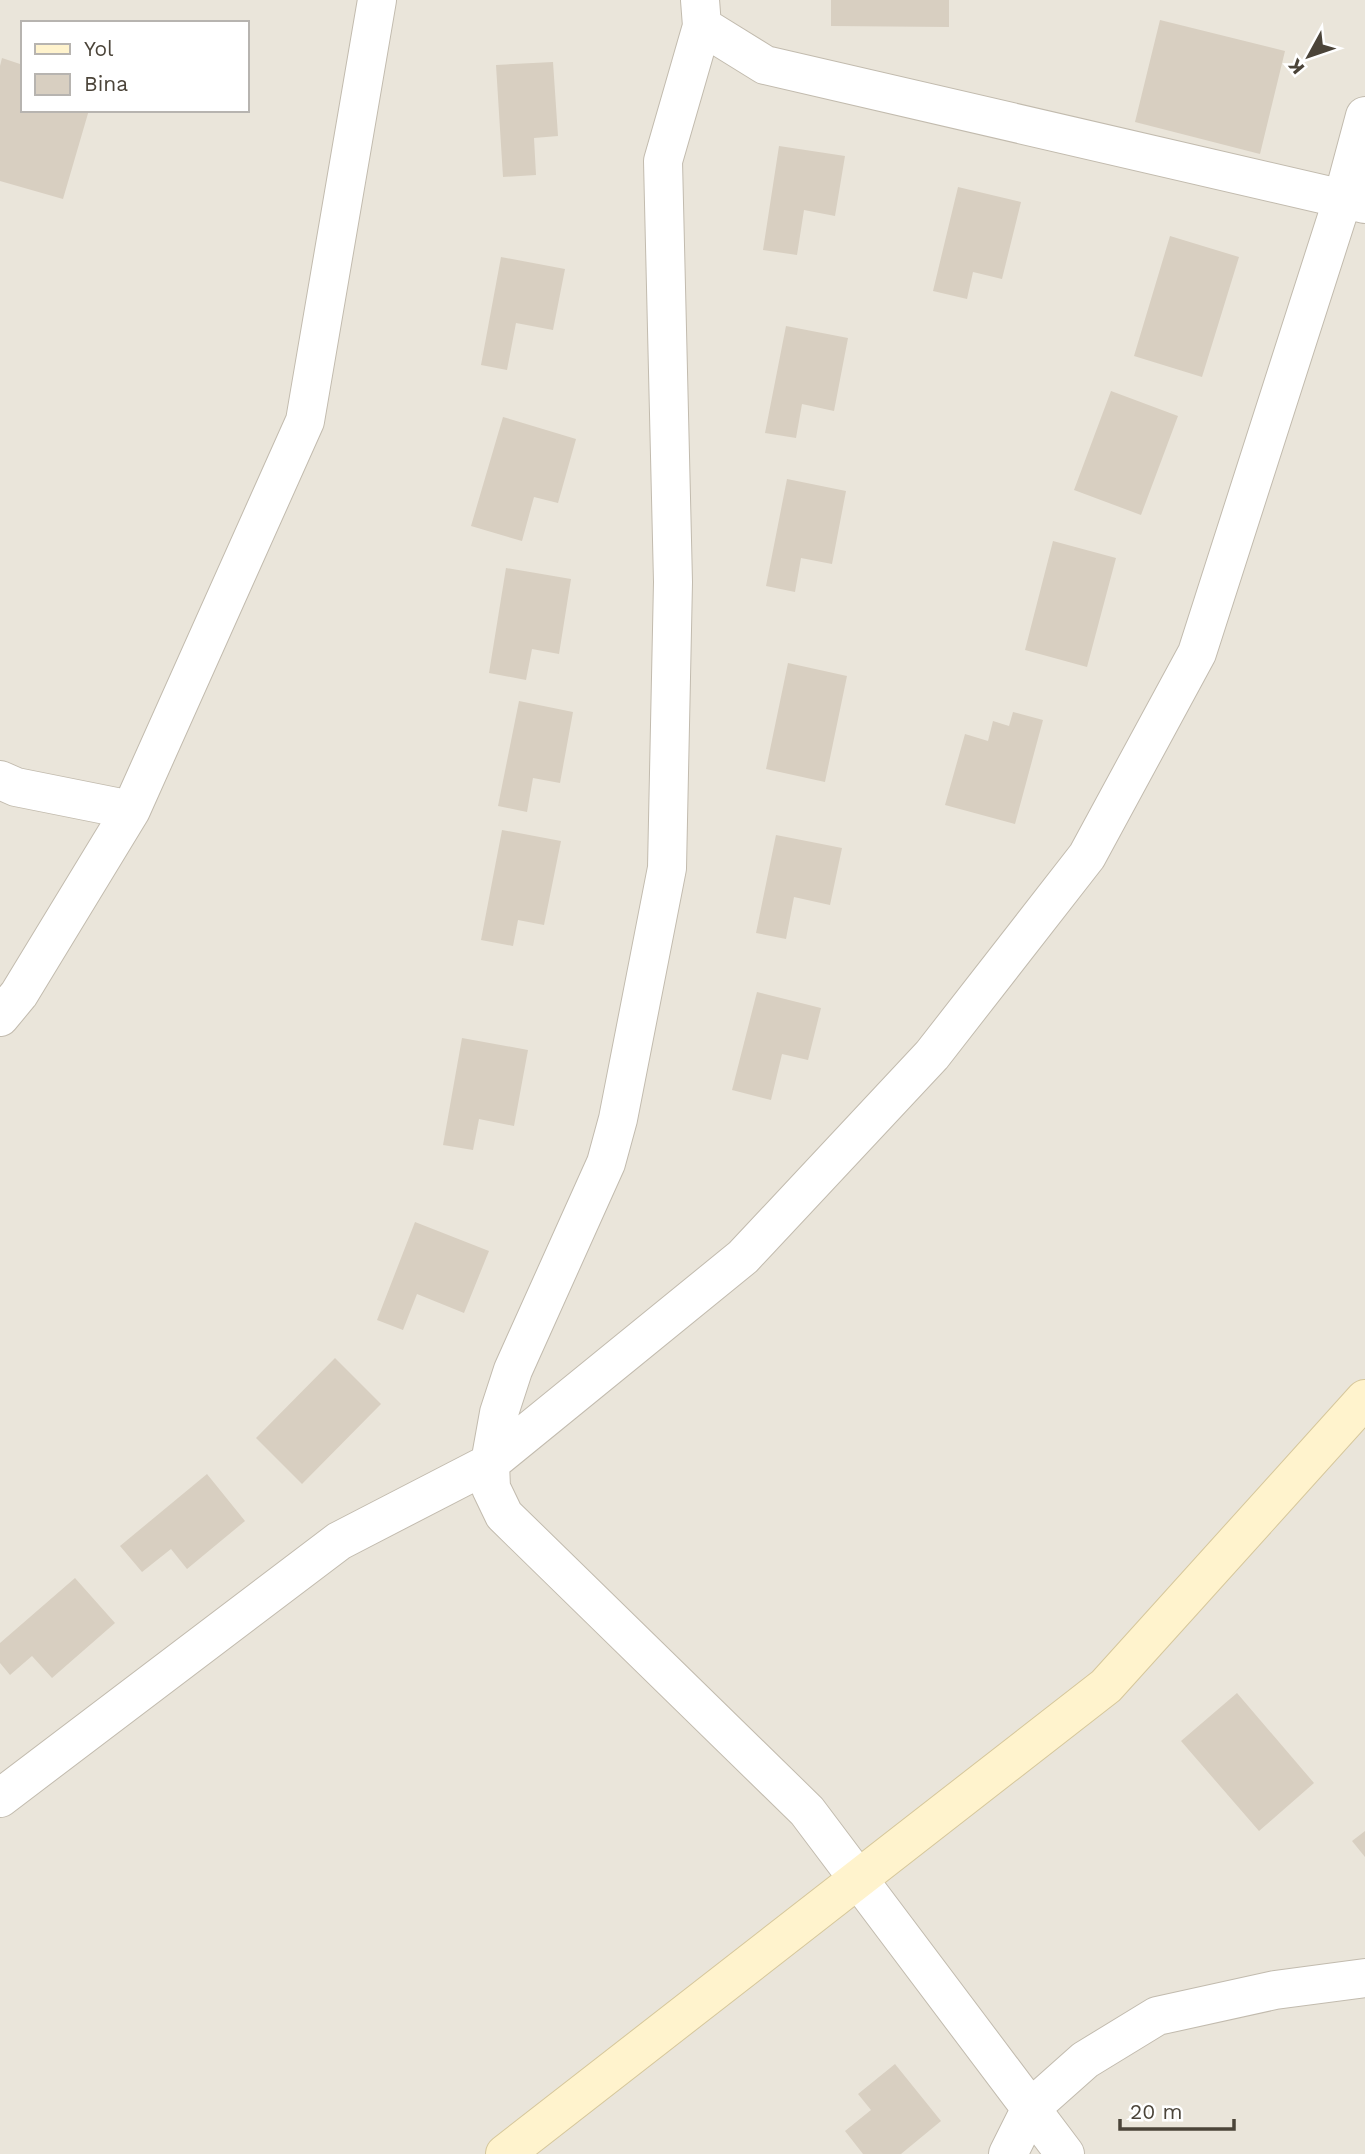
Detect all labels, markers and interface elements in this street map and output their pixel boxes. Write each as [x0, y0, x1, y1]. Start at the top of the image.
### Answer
legend [21, 21, 248, 112]
north arrow [1274, 21, 1344, 91]
text: Yol [84, 36, 114, 61]
text: K [1283, 54, 1309, 79]
text: Bina [84, 71, 128, 96]
scale bar [1120, 2088, 1234, 2132]
text: 20 m [1130, 2099, 1182, 2124]

